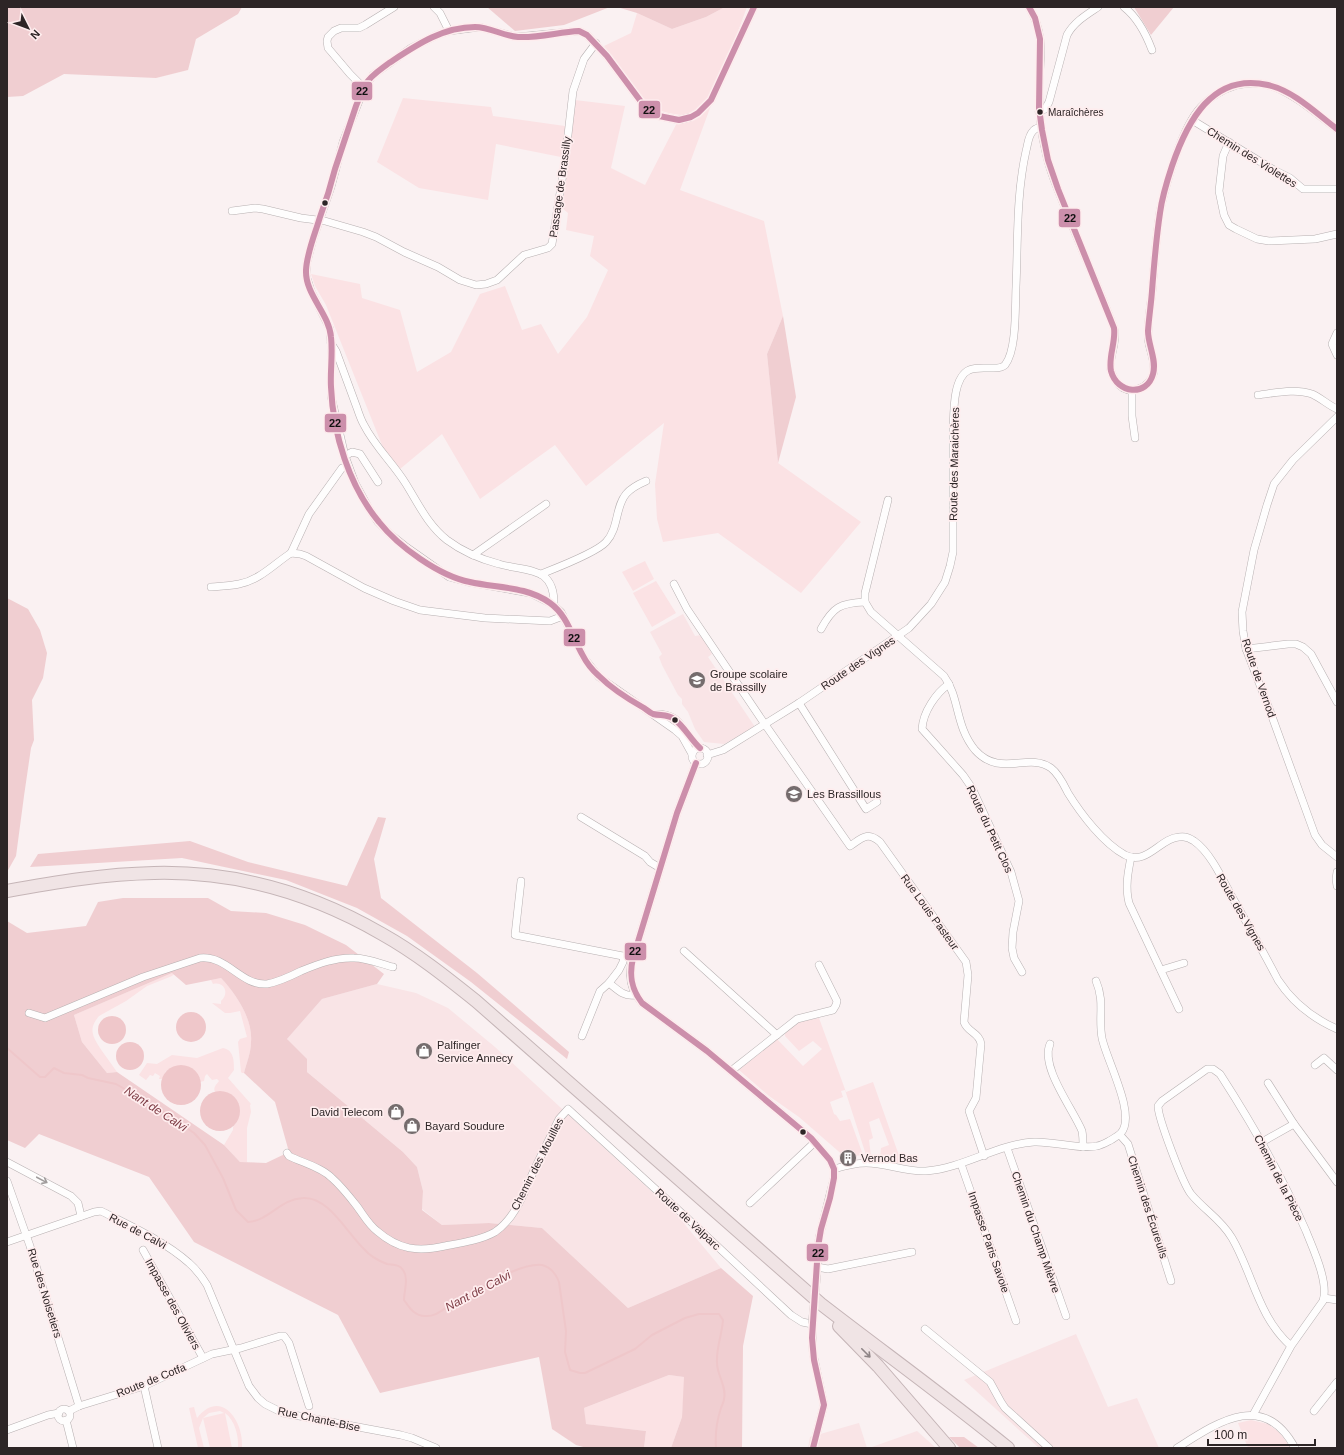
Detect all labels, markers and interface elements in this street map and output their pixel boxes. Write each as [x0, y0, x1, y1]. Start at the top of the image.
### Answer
north arrow [8, 8, 48, 48]
text: N [28, 28, 43, 42]
line badge: 22 [351, 81, 373, 101]
text: 22 [356, 85, 368, 97]
line badge: 22 [638, 100, 661, 119]
text: 22 [643, 104, 655, 116]
marker: Maraîchères [1035, 107, 1045, 117]
place label: Maraîchères [1048, 107, 1104, 118]
street label: Chemin des Violettes [1205, 124, 1300, 190]
street label: Passage de Brassilly [547, 135, 573, 238]
unlabelled marker [320, 198, 330, 208]
line badge: 22 [1058, 208, 1081, 228]
text: 22 [1064, 212, 1076, 224]
street label: Route des Maraichères [947, 407, 961, 521]
line badge: 22 [324, 413, 347, 433]
text: 22 [329, 417, 341, 429]
line badge: 22 [563, 628, 586, 647]
text: 22 [568, 632, 580, 644]
street label: Route des Vignes [819, 634, 898, 692]
street label: Route de Vernod [1240, 637, 1278, 719]
place label: Groupe scolaire de Brassilly [710, 668, 788, 693]
school or university icon: Groupe scolaire de Brassilly [687, 670, 707, 690]
unlabelled marker [670, 715, 680, 725]
school or university icon: Les Brassillous [784, 784, 804, 804]
street label: Route du Petit Clos [965, 784, 1016, 875]
place label: Les Brassillous [807, 788, 881, 800]
street label: Route des Vignes [1214, 871, 1268, 953]
street label: Rue Louis Pasteur [899, 872, 962, 952]
line badge: 22 [624, 942, 647, 961]
text: 22 [629, 945, 641, 957]
place label: Palfinger Service Annecy [437, 1039, 513, 1064]
shop icon: Palfinger Service Annecy [414, 1041, 434, 1061]
water label: Nant de Calvi [122, 1084, 190, 1135]
shop icon: David Telecom [386, 1102, 406, 1122]
place label: David Telecom [311, 1106, 383, 1118]
street label: Chemin des Mouilles [508, 1115, 566, 1212]
shop icon: Bayard Soudure [402, 1116, 422, 1136]
place label: Bayard Soudure [425, 1120, 505, 1132]
unlabelled marker [798, 1127, 808, 1137]
street label: Chemin de la Pièce [1252, 1133, 1306, 1223]
building icon: Vernod Bas [838, 1148, 858, 1168]
place label: Vernod Bas [861, 1152, 918, 1164]
street label: Chemin des Écureuils [1126, 1154, 1170, 1260]
street label: Chemin du Champ Mièvre [1010, 1170, 1062, 1294]
one-way arrow [35, 1177, 47, 1184]
street label: Route de Valparc [653, 1186, 723, 1252]
street label: Impasse Paris Savoie [966, 1190, 1012, 1294]
street label: Rue de Calvi [107, 1211, 169, 1251]
line badge: 22 [806, 1243, 829, 1262]
street label: Rue des Noisetiers [26, 1247, 64, 1340]
text: 22 [812, 1247, 824, 1259]
street label: Impasse des Oliviers [143, 1256, 203, 1352]
water label: Nant de Calvi [443, 1268, 513, 1314]
one-way arrow [861, 1348, 871, 1358]
street label: Route de Cotfa [114, 1360, 188, 1399]
street label: Rue Chante-Bise [277, 1404, 361, 1434]
scale bar [1208, 1421, 1315, 1447]
text: 100 m [1214, 1428, 1247, 1442]

